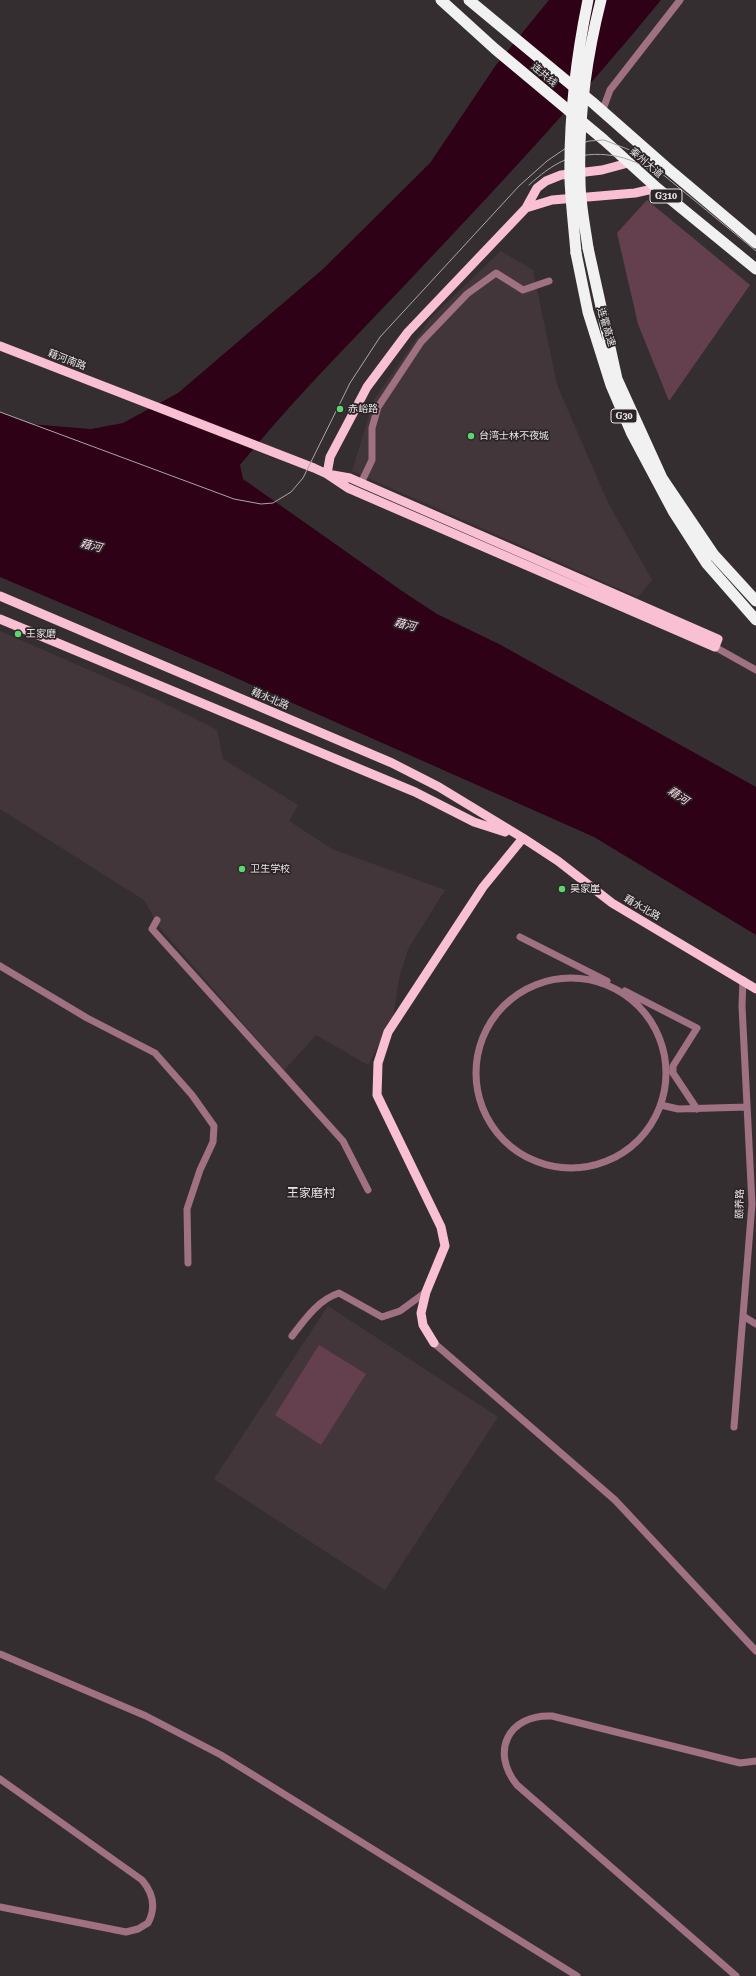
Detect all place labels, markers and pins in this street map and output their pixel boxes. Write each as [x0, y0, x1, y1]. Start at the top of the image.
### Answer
place label: 赤峪路 [348, 403, 378, 415]
marker: 赤峪路 [335, 404, 345, 414]
place label: 台湾士林不夜城 [479, 430, 549, 442]
marker: 台湾士林不夜城 [466, 431, 476, 441]
place label: 王家磨 [26, 628, 56, 640]
marker: 王家磨 [13, 629, 23, 639]
place label: 卫生学校 [250, 863, 290, 875]
marker: 卫生学校 [237, 864, 247, 874]
place label: 吴家崖 [570, 883, 600, 895]
marker: 吴家崖 [557, 884, 567, 894]

